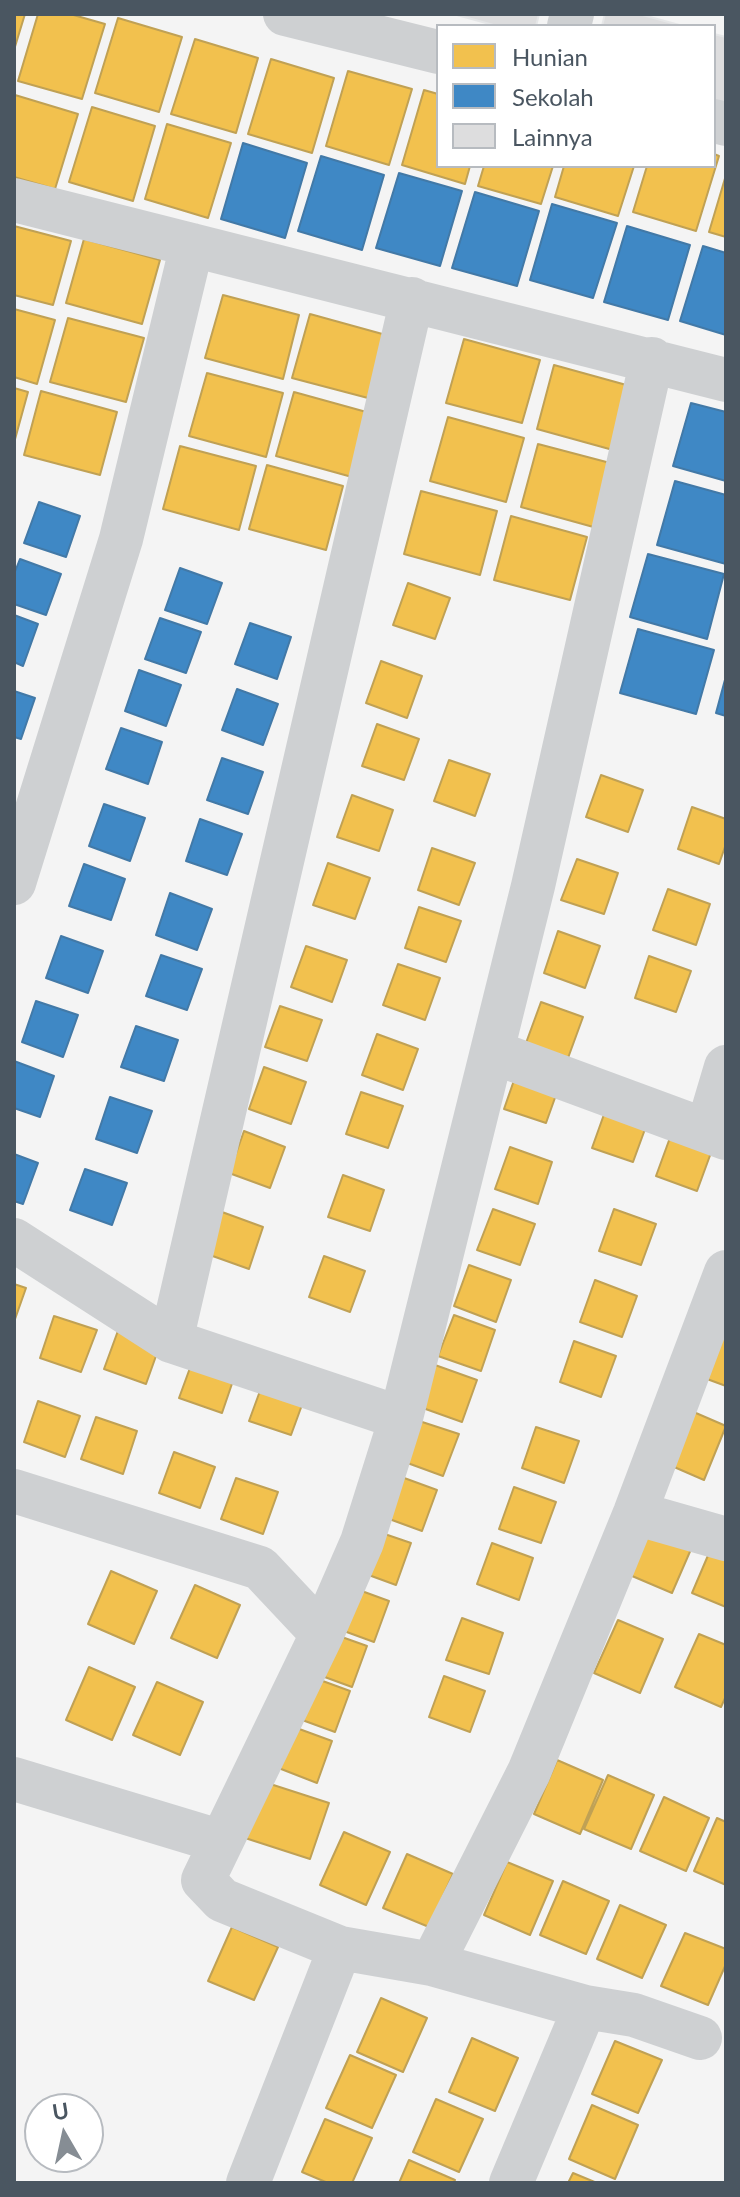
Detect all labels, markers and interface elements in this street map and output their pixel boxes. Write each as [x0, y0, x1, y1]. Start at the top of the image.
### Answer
legend [436, 24, 716, 168]
text: Hunian [512, 42, 588, 71]
text: Sekolah [512, 82, 594, 111]
text: Lainnya [512, 122, 593, 151]
north arrow [24, 2093, 104, 2173]
text: U [50, 2096, 71, 2125]

